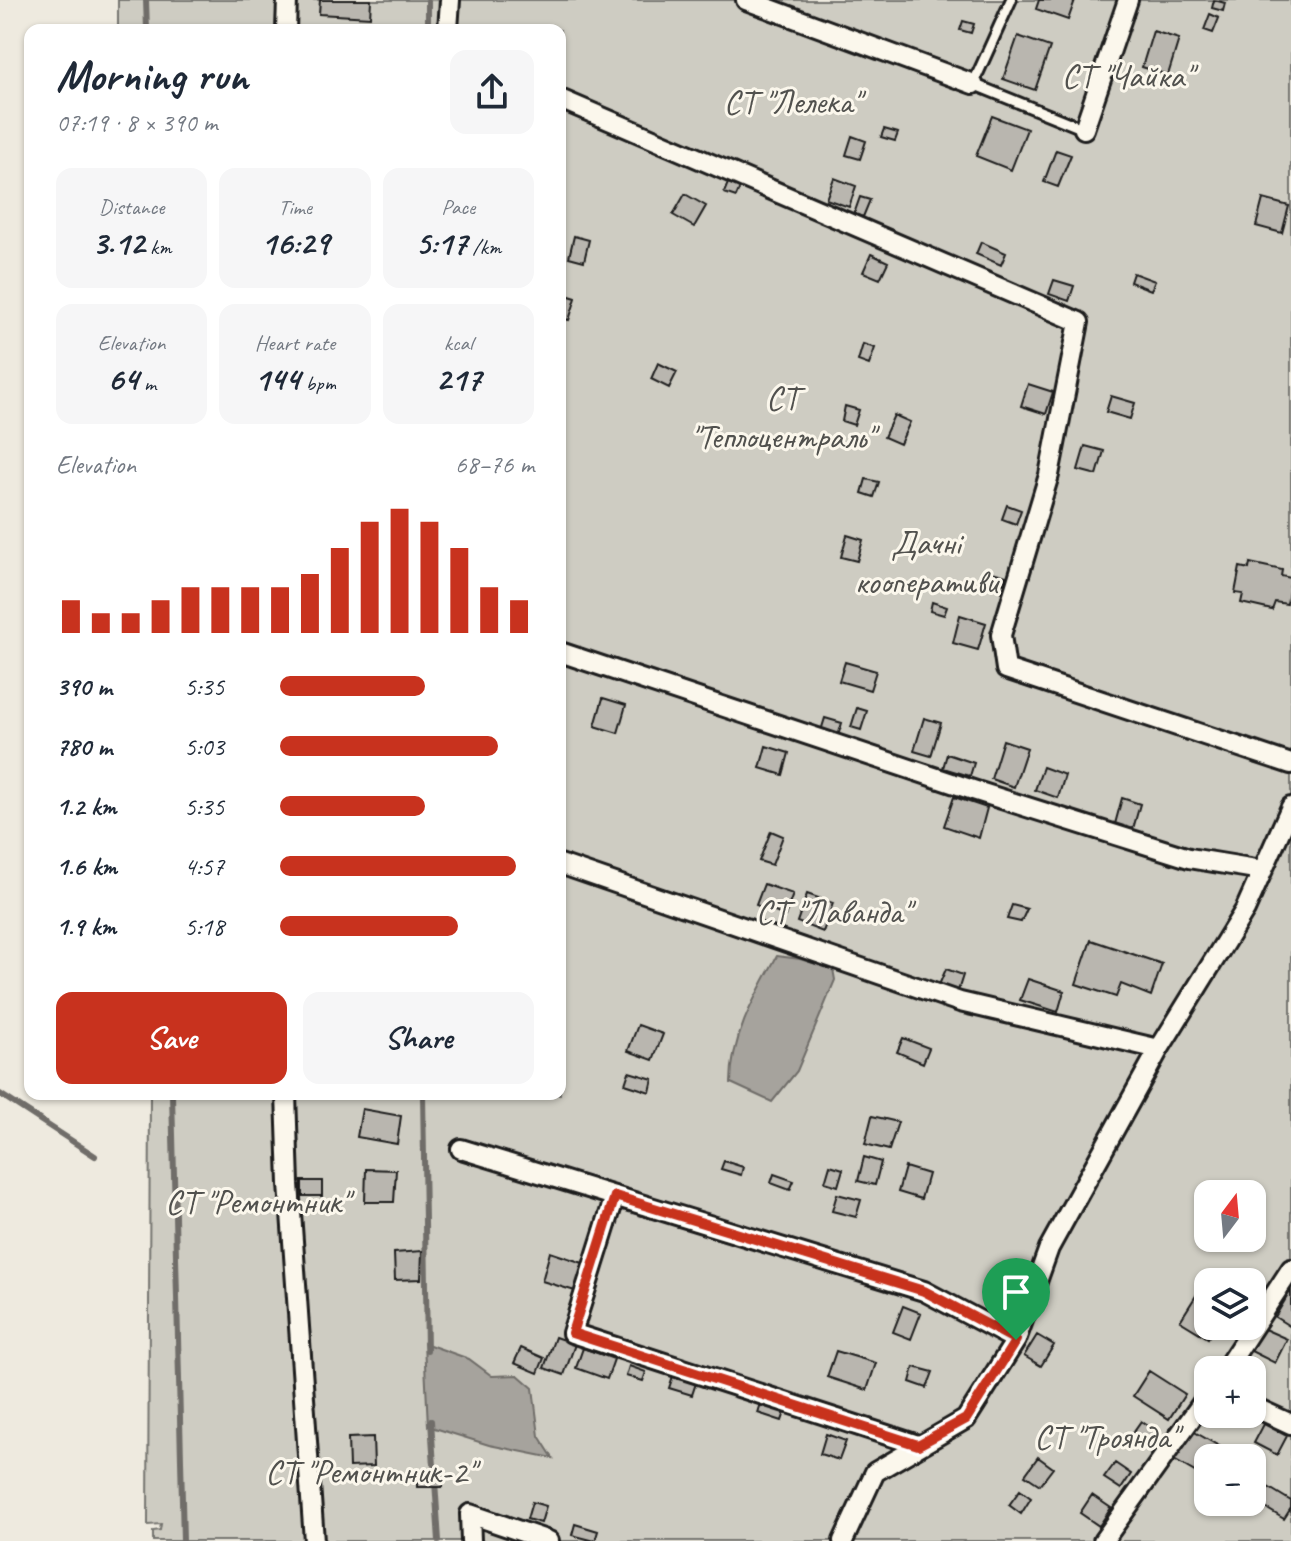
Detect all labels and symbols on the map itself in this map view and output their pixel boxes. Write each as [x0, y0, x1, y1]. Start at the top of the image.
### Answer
park label: СТ "Чайка" [1062, 54, 1199, 97]
park label: СТ "Лелека" [724, 80, 867, 123]
park label: СТ "Теплоцентраль" [690, 376, 881, 458]
park label: Дачні кооперативи [855, 521, 1000, 603]
park label: СТ "Лаванда" [756, 890, 917, 933]
park label: СТ "Ремонтник" [165, 1180, 356, 1223]
north arrow [1194, 1180, 1266, 1252]
pin [982, 1258, 1050, 1340]
park label: СТ "Троянда" [1034, 1415, 1185, 1458]
park label: СТ "Ремонтник-2" [265, 1450, 482, 1493]

